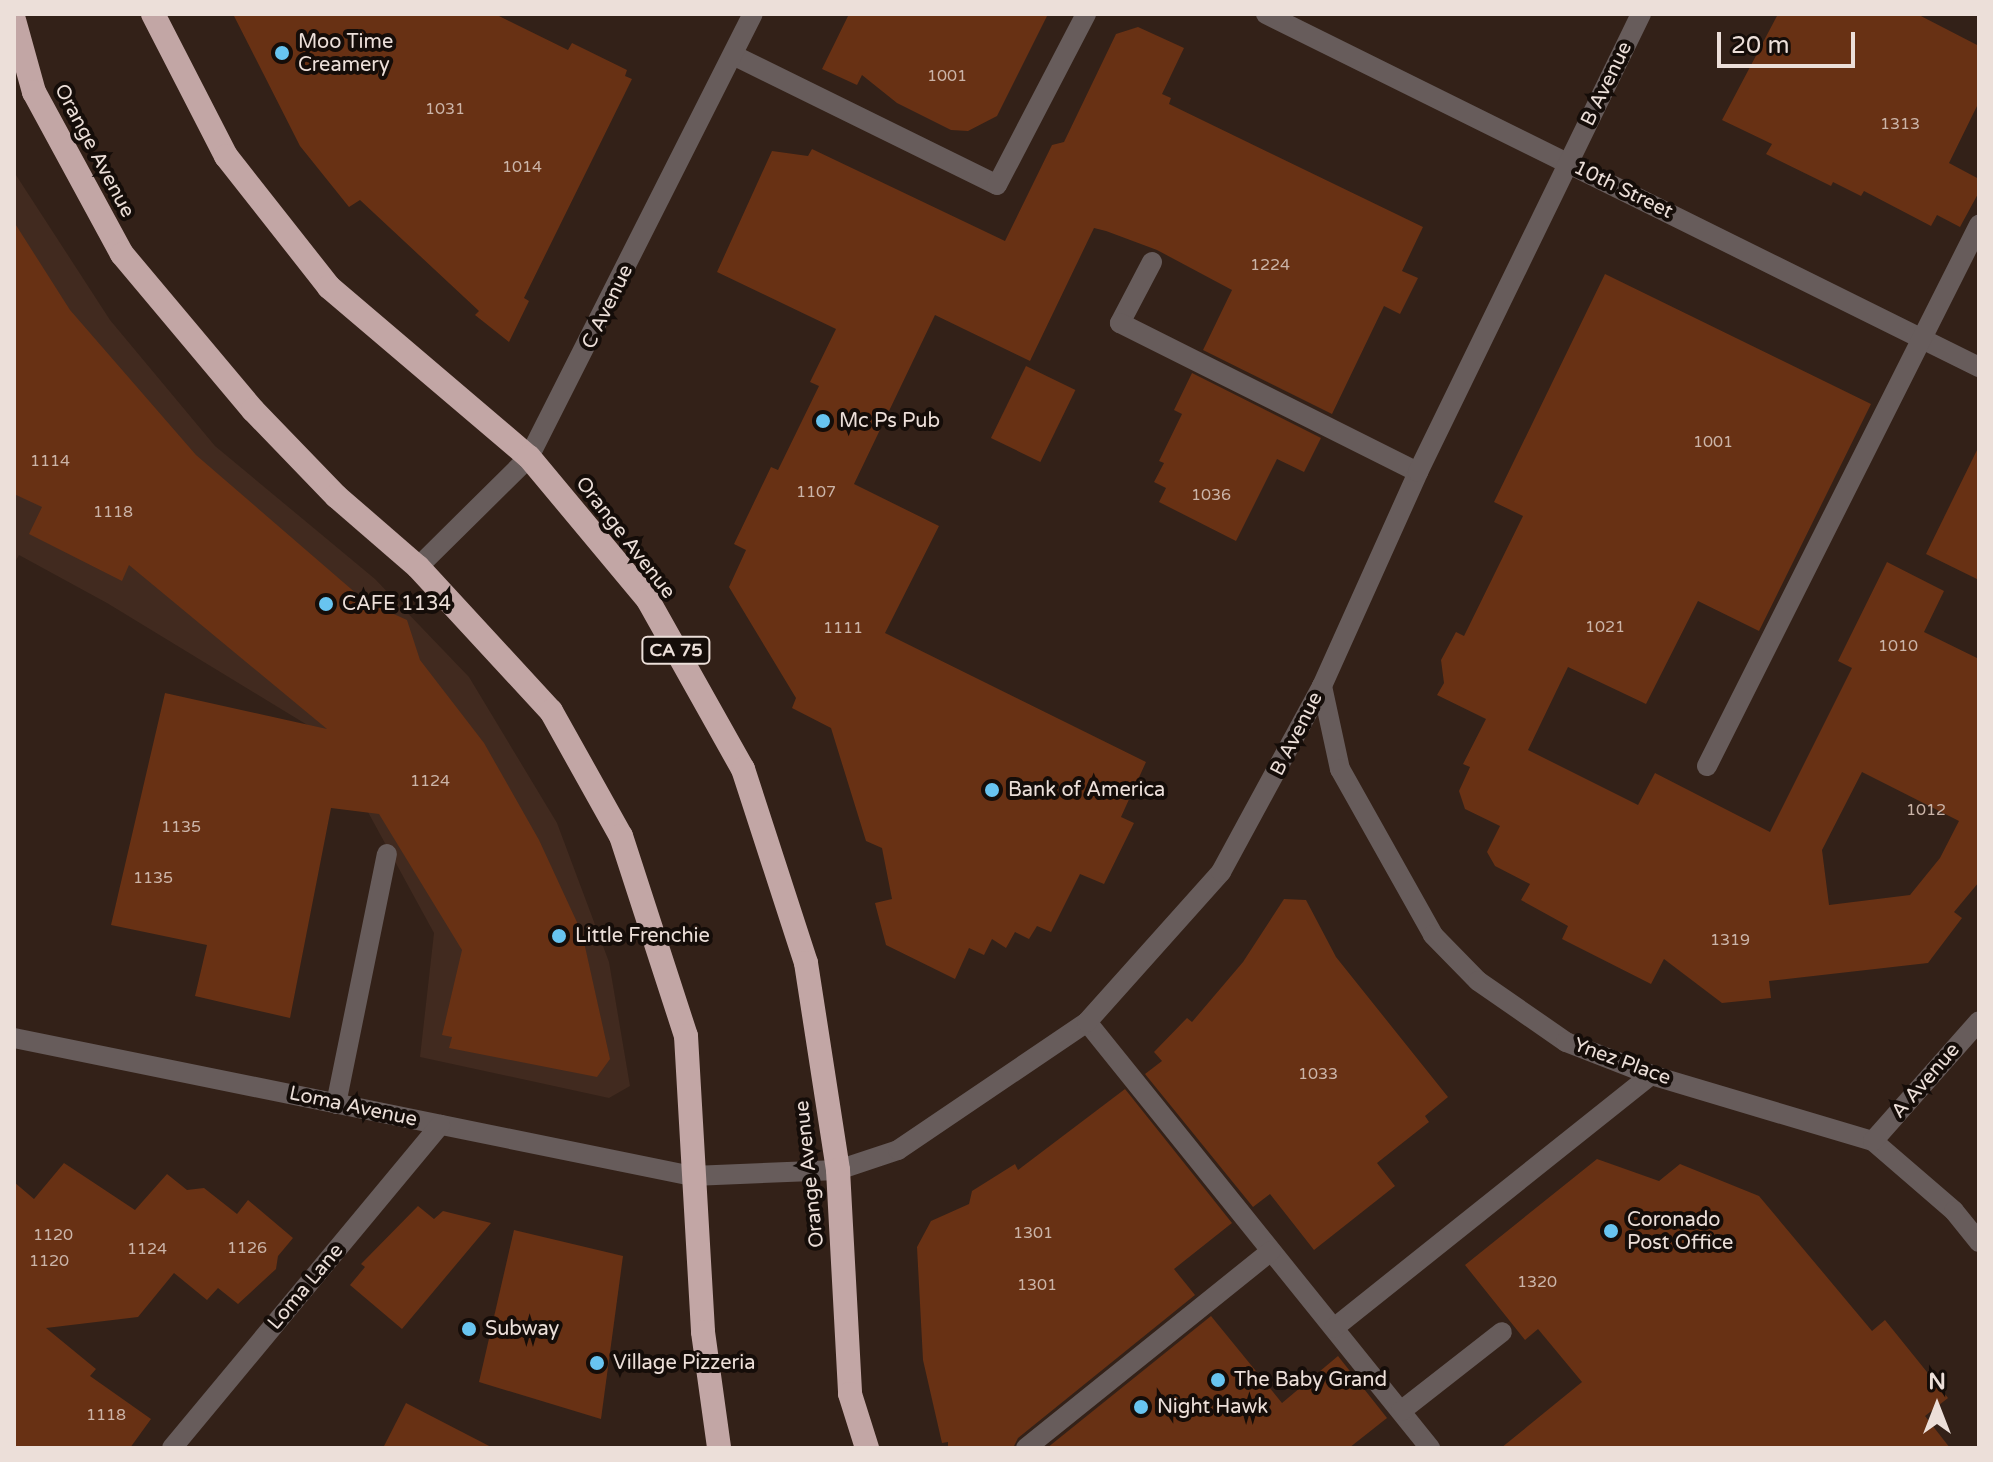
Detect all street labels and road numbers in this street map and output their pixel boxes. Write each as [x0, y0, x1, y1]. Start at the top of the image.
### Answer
street label: B Avenue [1576, 38, 1638, 130]
street label: Orange Avenue [49, 80, 139, 222]
street label: 10th Street [1570, 156, 1676, 224]
street label: C Avenue [577, 261, 639, 353]
street label: Orange Avenue [570, 472, 680, 604]
road number: CA 75 [640, 636, 712, 664]
street label: B Avenue [1266, 688, 1328, 780]
street label: Ynez Place [1570, 1033, 1674, 1091]
street label: A Avenue [1887, 1039, 1965, 1123]
street label: Loma Avenue [287, 1082, 419, 1132]
street label: Orange Avenue [790, 1099, 830, 1249]
street label: Loma Lane [263, 1239, 349, 1335]

